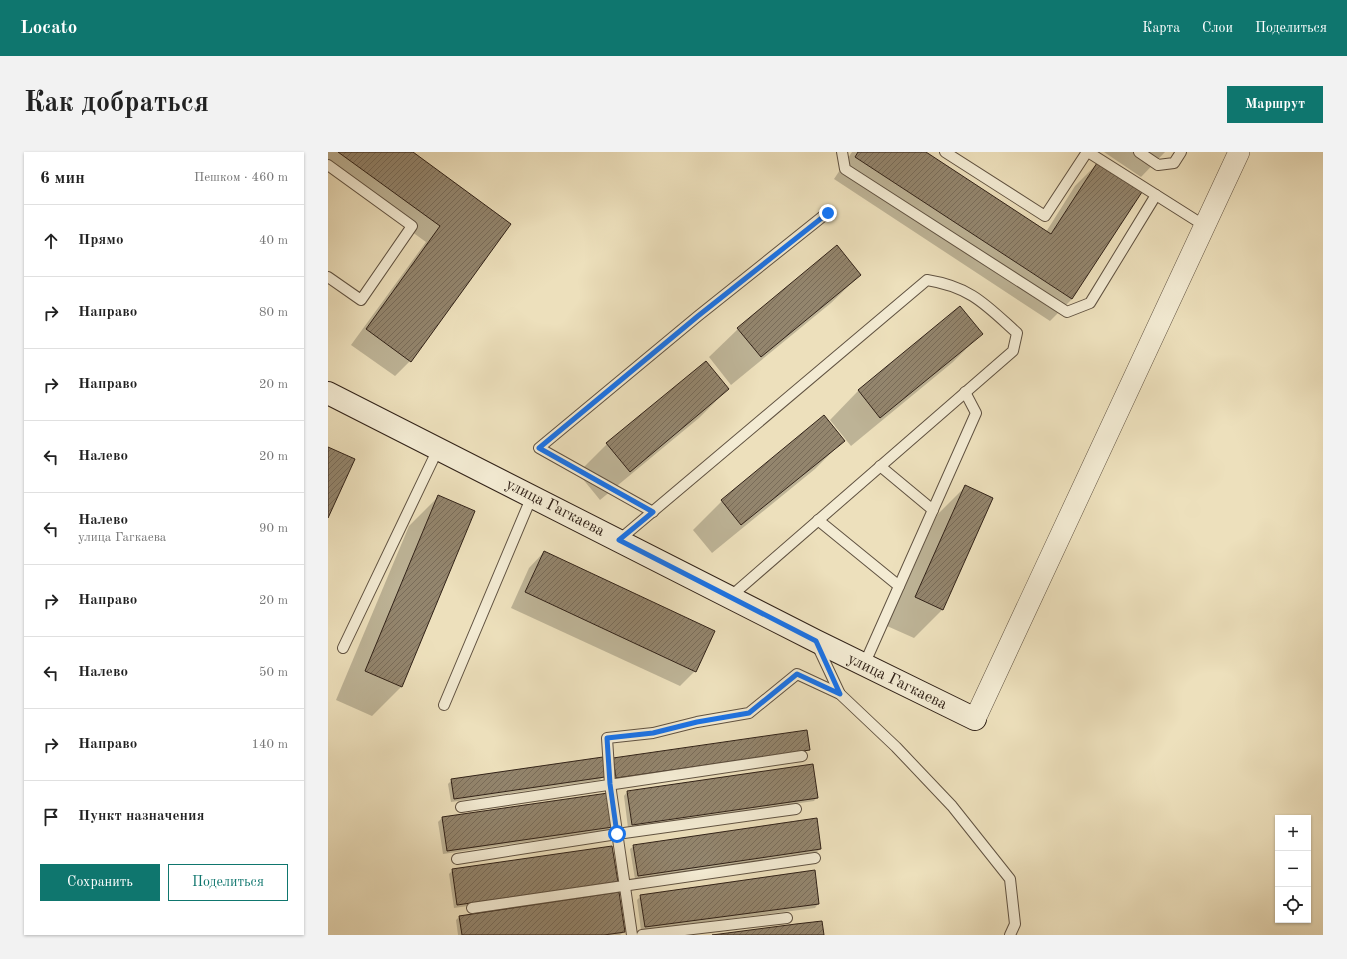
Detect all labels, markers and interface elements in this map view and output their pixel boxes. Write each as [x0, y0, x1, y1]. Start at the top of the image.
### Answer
text: Locato [20, 19, 77, 38]
text: Карта [1142, 21, 1180, 35]
text: Слои [1202, 21, 1233, 35]
text: Поделиться [1255, 21, 1327, 35]
button: Маршрут [1227, 86, 1323, 123]
text: Как добраться [24, 90, 209, 118]
text: 6 мин [40, 170, 85, 187]
text: Пешком · 460 m [194, 171, 288, 184]
route end [819, 204, 837, 222]
icon: ahead [40, 230, 62, 252]
text: Прямо [78, 233, 124, 248]
text: 40 m [259, 234, 288, 247]
icon: right [40, 302, 62, 324]
text: Направо [78, 305, 137, 320]
text: 80 m [259, 306, 288, 319]
icon: right [40, 374, 62, 396]
text: Направо [78, 377, 137, 392]
text: 20 m [259, 378, 288, 391]
icon: left [40, 446, 62, 468]
text: Налево [78, 449, 128, 464]
text: 20 m [259, 450, 288, 463]
street label: улица Гагкаева [503, 476, 607, 540]
text: Налево [78, 513, 128, 528]
icon: left [40, 518, 62, 540]
text: 90 m [259, 522, 288, 535]
text: улица Гагкаева [78, 531, 166, 544]
icon: right [40, 590, 62, 612]
text: Направо [78, 593, 137, 608]
text: 20 m [259, 594, 288, 607]
street label: улица Гагкаева [845, 651, 949, 713]
icon: left [40, 662, 62, 684]
text: Налево [78, 665, 128, 680]
text: 50 m [259, 666, 288, 679]
icon: right [40, 734, 62, 756]
text: Направо [78, 737, 137, 752]
text: 140 m [251, 738, 288, 751]
icon: arrive [40, 806, 62, 828]
text: Пункт назначения [78, 809, 205, 824]
map controls [1275, 815, 1311, 923]
button: + [1275, 815, 1311, 851]
route start [608, 825, 626, 843]
button: − [1275, 851, 1311, 887]
button: Сохранить [40, 864, 160, 901]
button: Поделиться [168, 864, 288, 901]
button: locate [1275, 887, 1311, 923]

